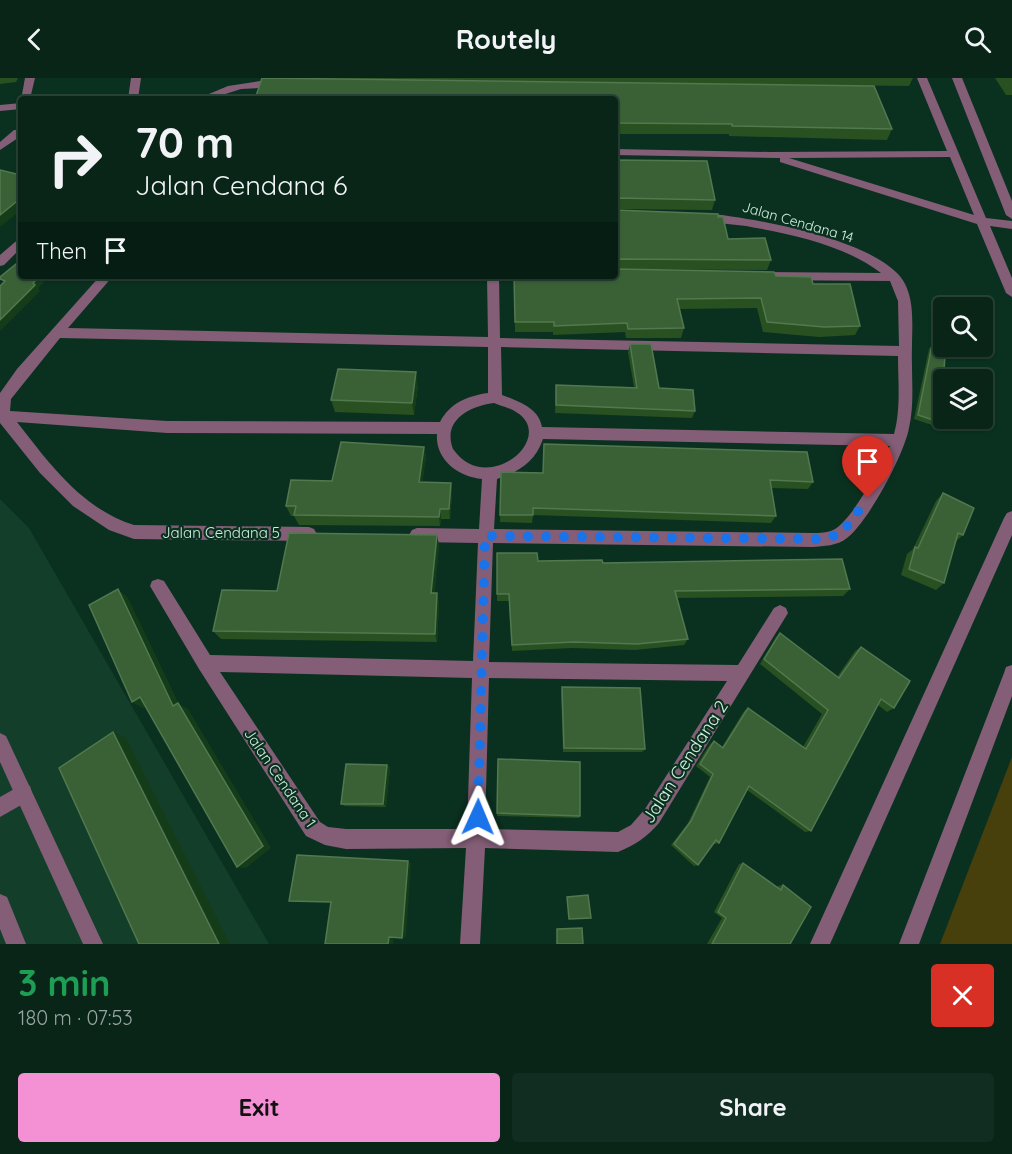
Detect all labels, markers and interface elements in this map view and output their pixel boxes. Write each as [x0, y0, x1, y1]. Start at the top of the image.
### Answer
text: Routely [456, 22, 556, 56]
icon: back [18, 23, 51, 56]
icon: search [961, 23, 994, 56]
text: 70 m [135, 116, 234, 169]
icon: right [36, 120, 114, 198]
text: Jalan Cendana 6 [135, 168, 347, 202]
street label: Jalan Cendana 14 [740, 198, 856, 246]
icon: arrive [99, 234, 132, 267]
text: Then [36, 237, 87, 265]
map controls [933, 297, 993, 429]
button: search [933, 297, 993, 357]
button: layers [933, 369, 993, 429]
pin [842, 436, 893, 498]
icon: arrive [851, 445, 884, 478]
street label: Jalan Cendana 5 [162, 523, 280, 542]
street label: Jalan Cendana 2 [636, 696, 733, 828]
street label: Jalan Cendana 1 [240, 725, 321, 831]
position arrow [446, 785, 510, 849]
text: 3 min [18, 960, 111, 1005]
button: close [931, 964, 994, 1027]
text: 180 m · 07:53 [18, 1005, 133, 1030]
button: Exit [18, 1073, 500, 1142]
button: Share [512, 1073, 994, 1142]

